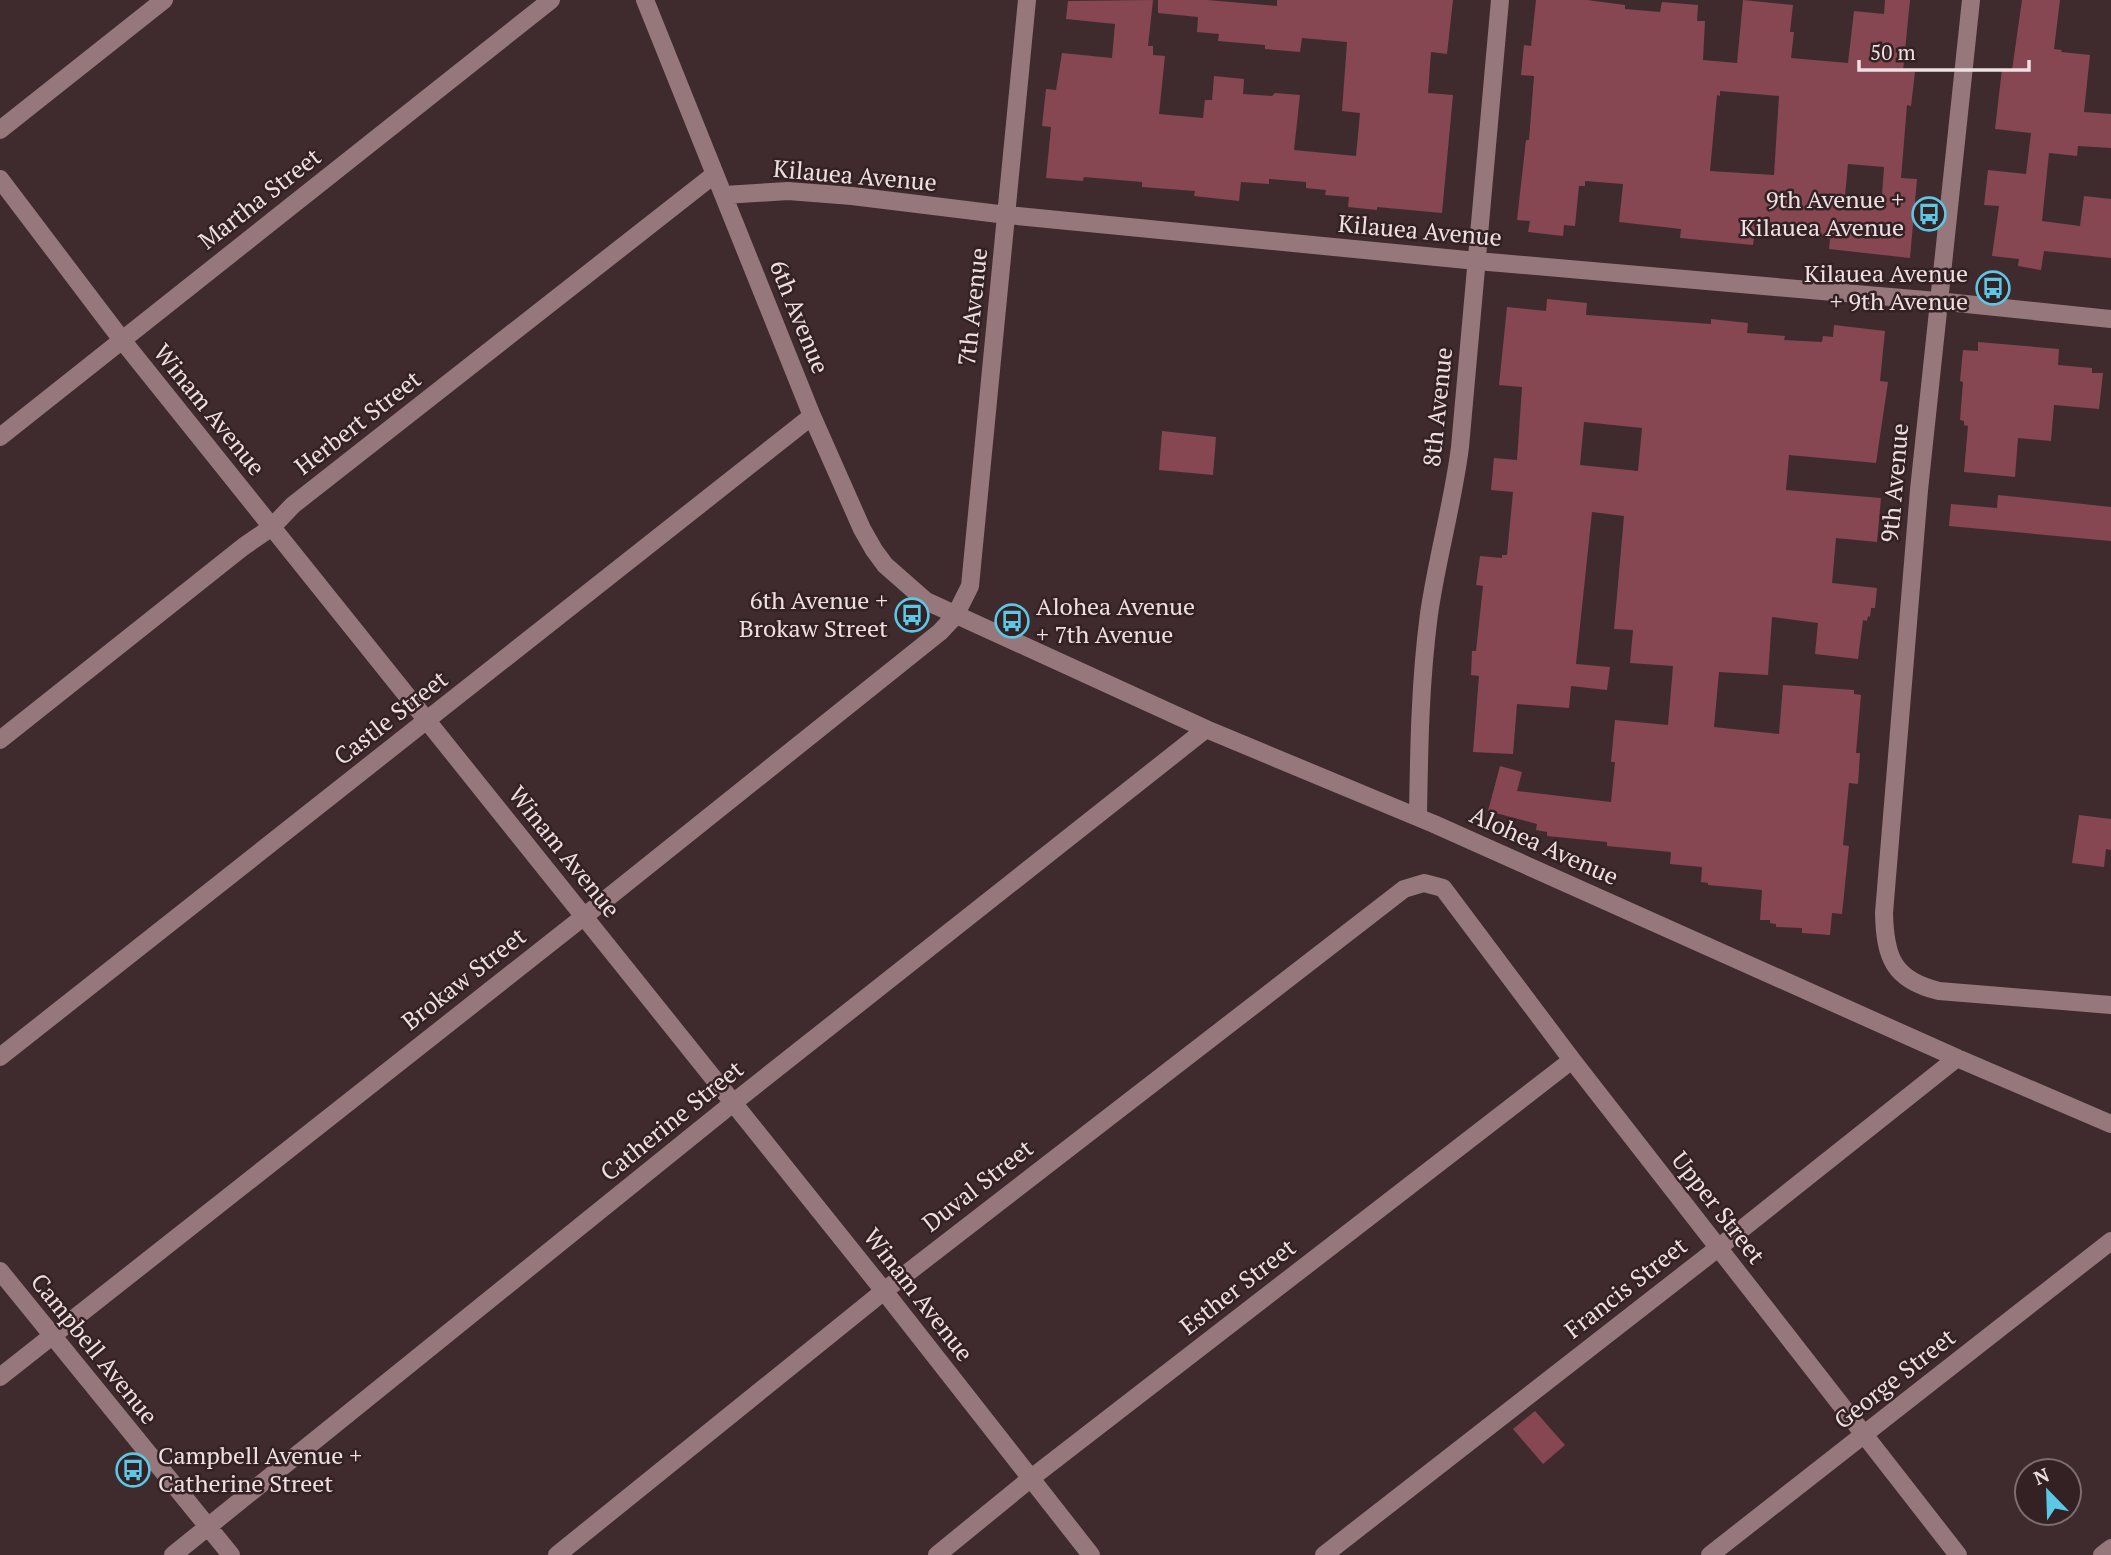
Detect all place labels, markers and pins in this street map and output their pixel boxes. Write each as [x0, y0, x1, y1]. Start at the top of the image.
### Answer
place label: 9th Avenue + Kilauea Avenue [1740, 183, 1904, 243]
bus stop icon: 9th Avenue + Kilauea Avenue [1910, 195, 1948, 233]
place label: Kilauea Avenue + 9th Avenue [1804, 257, 1968, 317]
bus stop icon: Kilauea Avenue + 9th Avenue [1974, 269, 2012, 307]
place label: 6th Avenue + Brokaw Street [739, 584, 888, 644]
place label: Alohea Avenue + 7th Avenue [1036, 590, 1195, 650]
bus stop icon: 6th Avenue + Brokaw Street [893, 596, 931, 634]
bus stop icon: Alohea Avenue + 7th Avenue [993, 602, 1031, 640]
place label: Campbell Avenue + Catherine Street [158, 1439, 362, 1499]
bus stop icon: Campbell Avenue + Catherine Street [114, 1451, 152, 1489]

